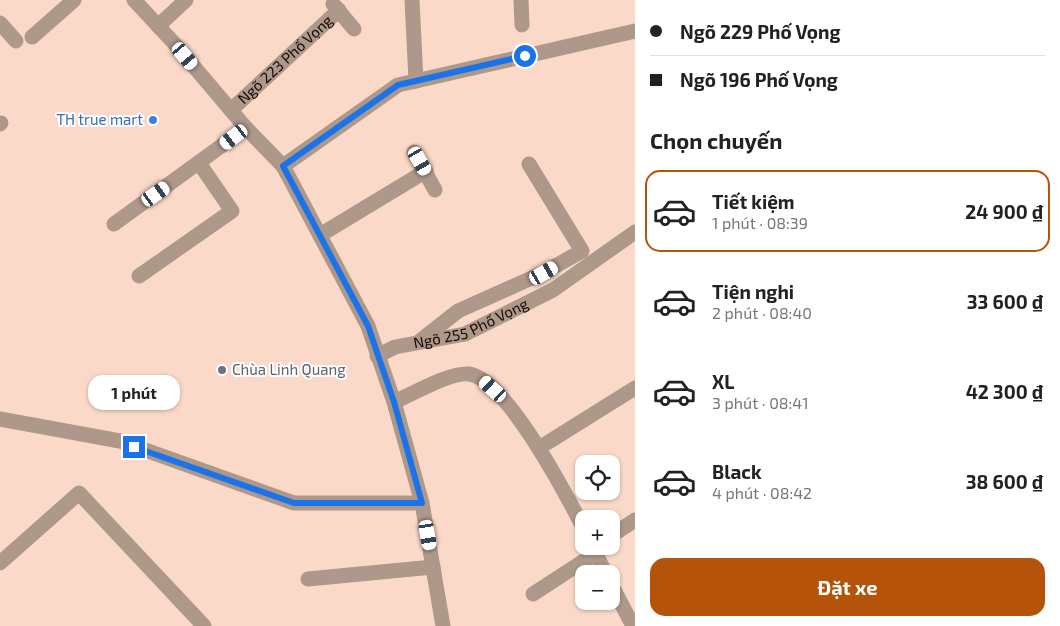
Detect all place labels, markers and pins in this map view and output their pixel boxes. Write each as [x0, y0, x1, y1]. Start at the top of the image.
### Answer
place label: TH true mart [56, 110, 143, 128]
marker: TH true mart [147, 114, 159, 126]
place label: Chùa Linh Quang [232, 360, 346, 379]
marker: Chùa Linh Quang [216, 364, 228, 376]

